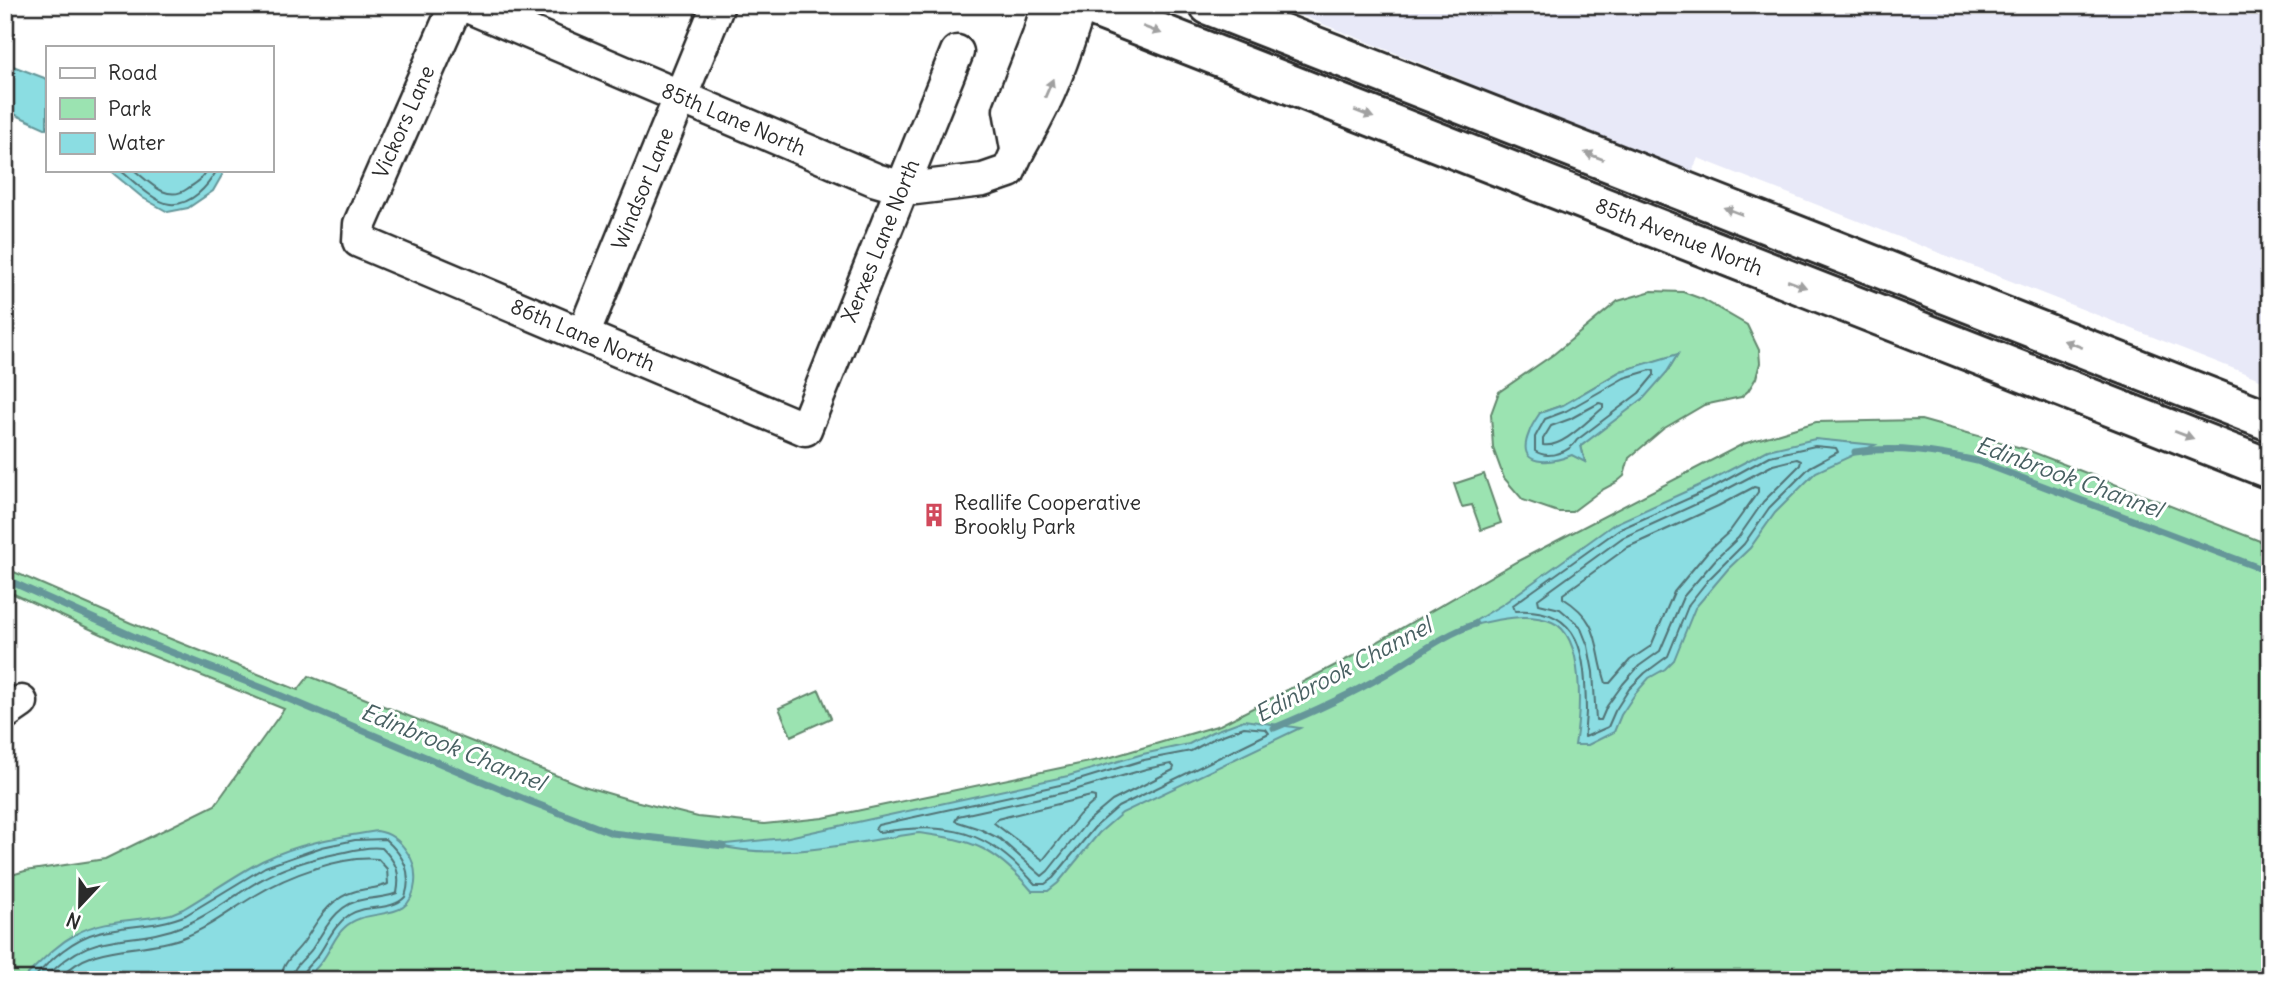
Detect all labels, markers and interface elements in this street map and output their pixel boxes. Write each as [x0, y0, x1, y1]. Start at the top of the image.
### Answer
one-way arrow [1141, 25, 1162, 36]
legend [46, 46, 273, 172]
text: Road [108, 59, 157, 86]
street label: Vickors Lane [367, 61, 440, 182]
street label: 85th Lane North [658, 76, 810, 162]
one-way arrow [1044, 78, 1055, 99]
text: Park [108, 95, 151, 122]
one-way arrow [1353, 108, 1374, 119]
street label: Windsor Lane [605, 123, 679, 254]
text: Water [108, 129, 166, 156]
one-way arrow [1584, 151, 1605, 162]
street label: Xerxes Lane North [835, 155, 925, 326]
street label: 85th Avenue North [1592, 192, 1767, 282]
one-way arrow [1722, 205, 1743, 216]
one-way arrow [1786, 278, 1807, 289]
street label: 86th Lane North [507, 292, 659, 377]
one-way arrow [2062, 338, 2083, 349]
water label: Edinbrook Channel [1972, 429, 2169, 525]
one-way arrow [2174, 430, 2195, 441]
place label: Reallife Cooperative Brookly Park [954, 489, 1141, 540]
building icon: Reallife Cooperative Brookly Park [920, 501, 948, 529]
water label: Edinbrook Channel [1250, 609, 1439, 728]
water label: Edinbrook Channel [357, 696, 552, 798]
north arrow [46, 870, 116, 940]
text: N [63, 907, 84, 934]

